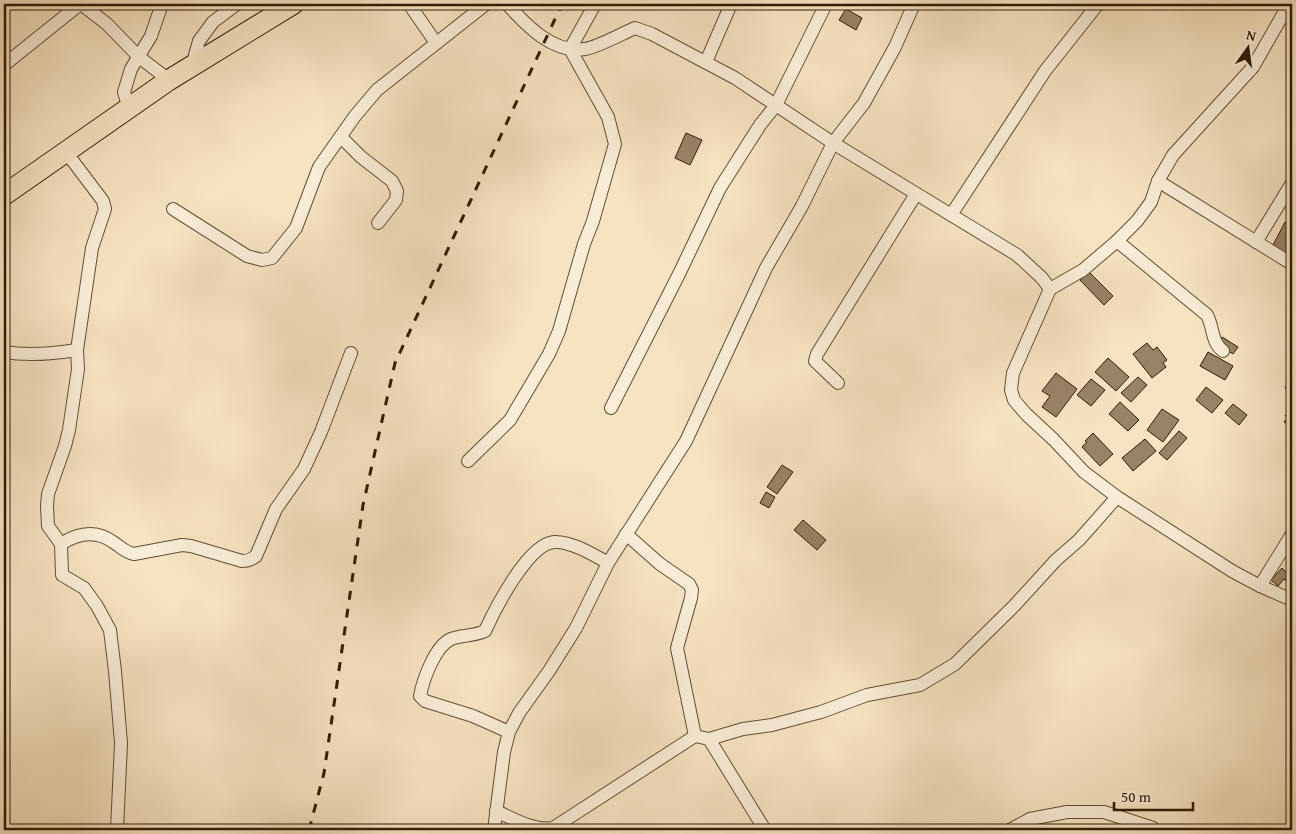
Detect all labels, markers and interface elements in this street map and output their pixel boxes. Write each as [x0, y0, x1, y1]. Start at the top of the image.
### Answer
north arrow [1224, 22, 1274, 72]
text: N [1244, 25, 1259, 46]
scale bar [1114, 779, 1192, 811]
text: 50 m [1121, 786, 1152, 807]

